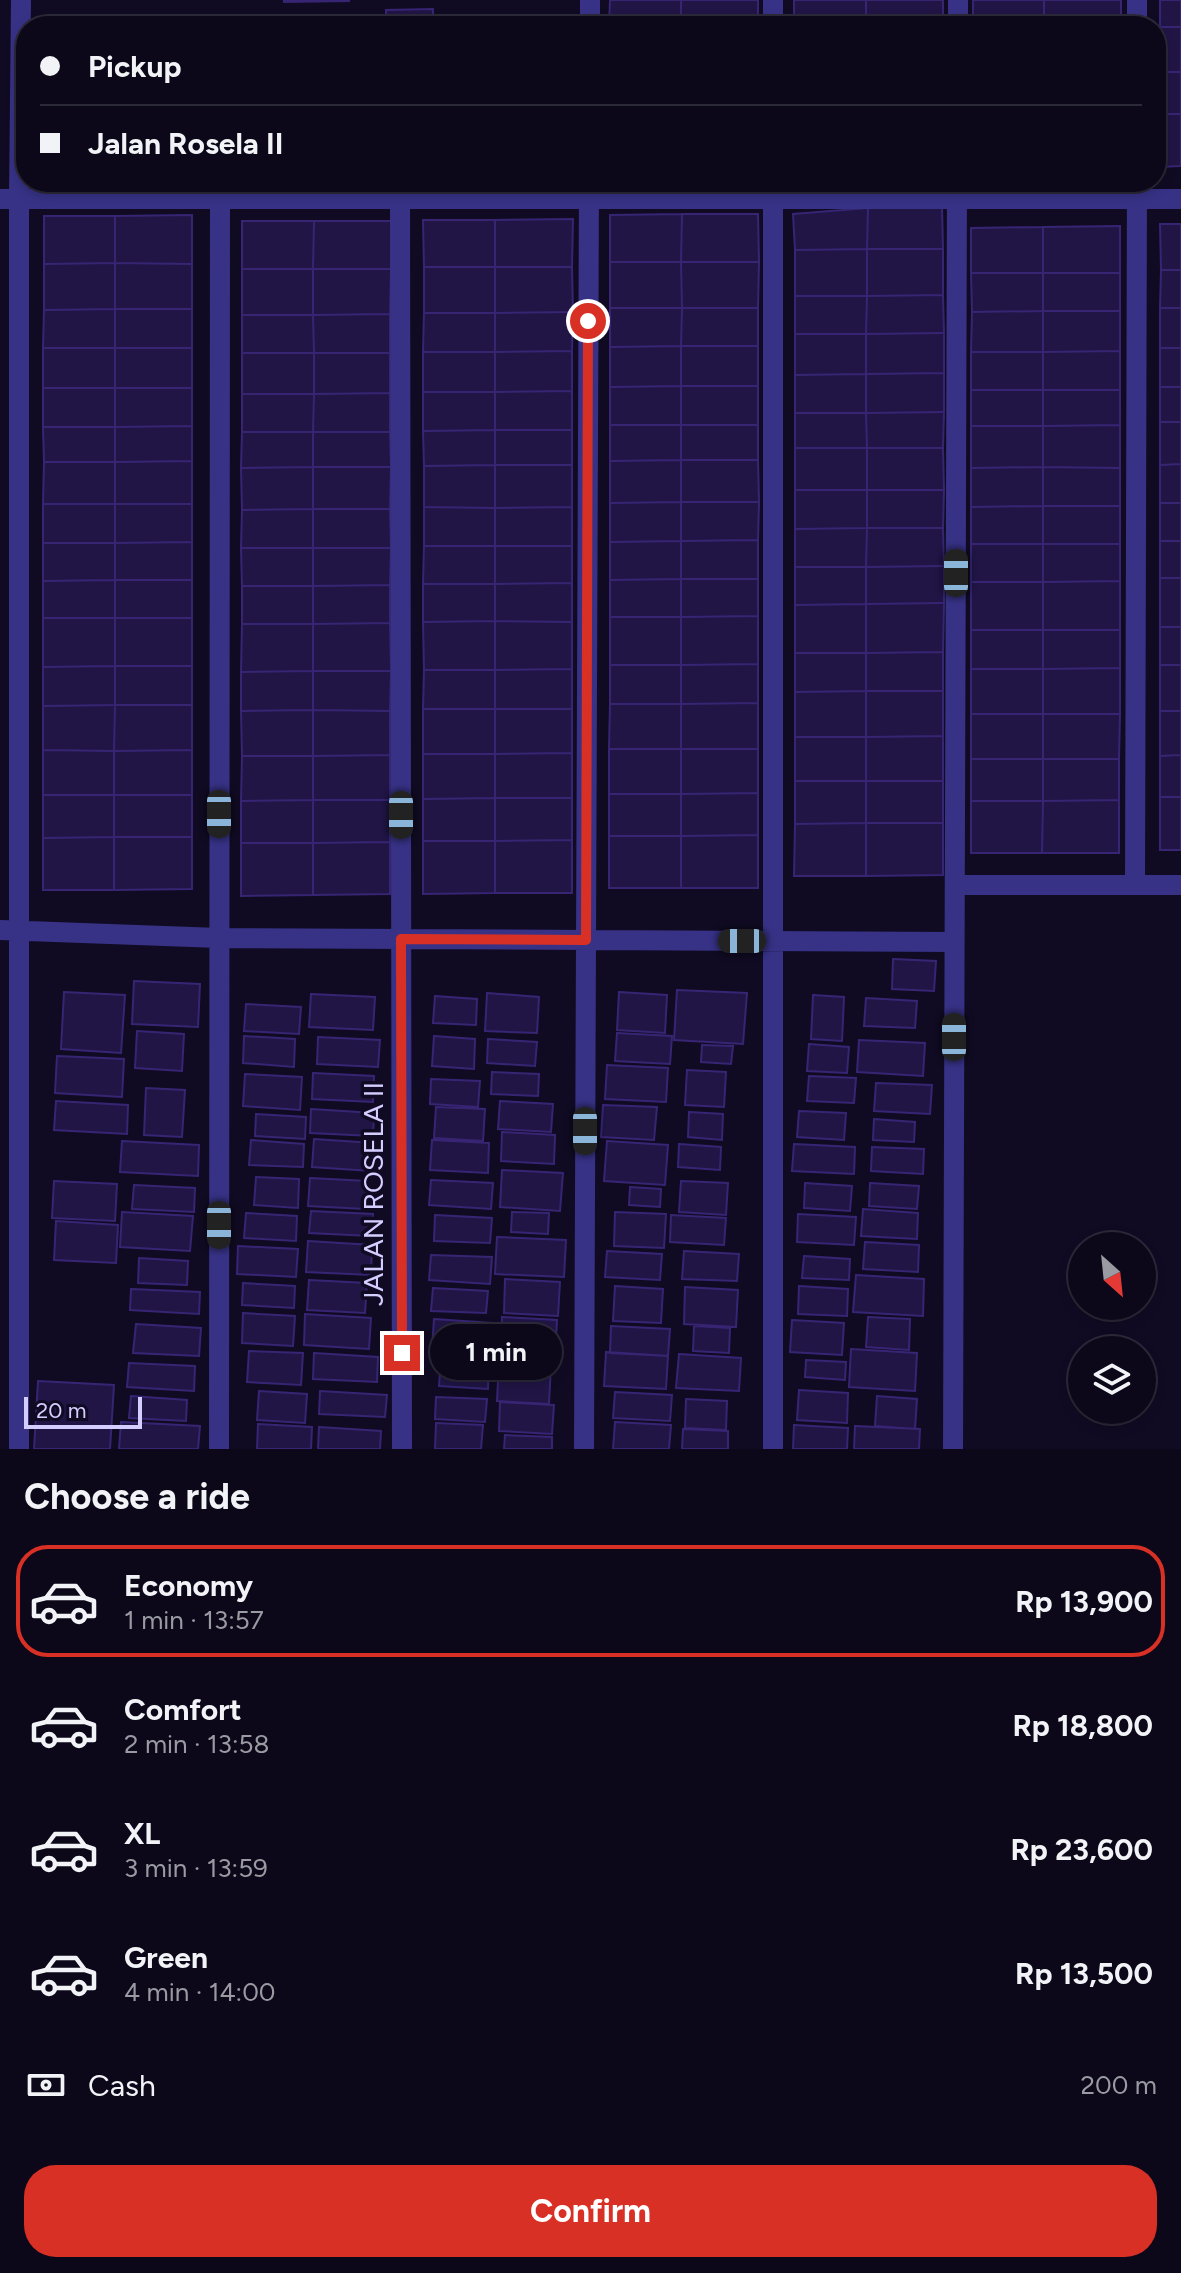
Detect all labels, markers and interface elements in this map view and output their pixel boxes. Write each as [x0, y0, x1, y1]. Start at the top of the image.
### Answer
text: Pickup [88, 48, 182, 85]
text: Jalan Rosela II [88, 125, 283, 162]
route start [570, 303, 606, 339]
car [944, 549, 968, 597]
car [207, 790, 231, 838]
car [389, 791, 413, 839]
car [718, 929, 766, 953]
car [942, 1013, 966, 1061]
street label: JALAN ROSELA II [356, 1082, 390, 1306]
car [573, 1107, 597, 1155]
car [207, 1201, 231, 1249]
north arrow [1068, 1232, 1156, 1320]
map controls [1068, 1232, 1156, 1424]
callout: 1 min [430, 1325, 562, 1381]
route end [384, 1335, 420, 1371]
text: 1 min [465, 1336, 527, 1368]
button: layers [1068, 1336, 1156, 1424]
scale bar [24, 1393, 142, 1429]
text: 20 m [36, 1397, 87, 1424]
text: Choose a ride [24, 1475, 250, 1518]
icon: car [28, 1565, 100, 1637]
text: Economy [124, 1567, 253, 1604]
text: Rp 13,900 [1015, 1583, 1153, 1620]
text: 1 min · 13:57 [124, 1604, 264, 1636]
icon: car [28, 1689, 100, 1761]
text: Comfort [124, 1691, 242, 1728]
text: Rp 18,800 [1013, 1707, 1153, 1744]
text: 2 min · 13:58 [124, 1728, 269, 1760]
icon: car [28, 1813, 100, 1885]
text: XL [124, 1815, 160, 1852]
text: Rp 23,600 [1010, 1831, 1153, 1868]
text: 3 min · 13:59 [124, 1852, 268, 1884]
icon: car [28, 1937, 100, 2009]
text: Green [124, 1939, 208, 1976]
text: Rp 13,500 [1015, 1955, 1153, 1992]
text: 4 min · 14:00 [124, 1976, 275, 2008]
icon: cash [24, 2063, 68, 2107]
text: Cash [88, 2067, 156, 2104]
text: 200 m [1081, 2069, 1157, 2101]
button: Confirm [24, 2165, 1157, 2257]

